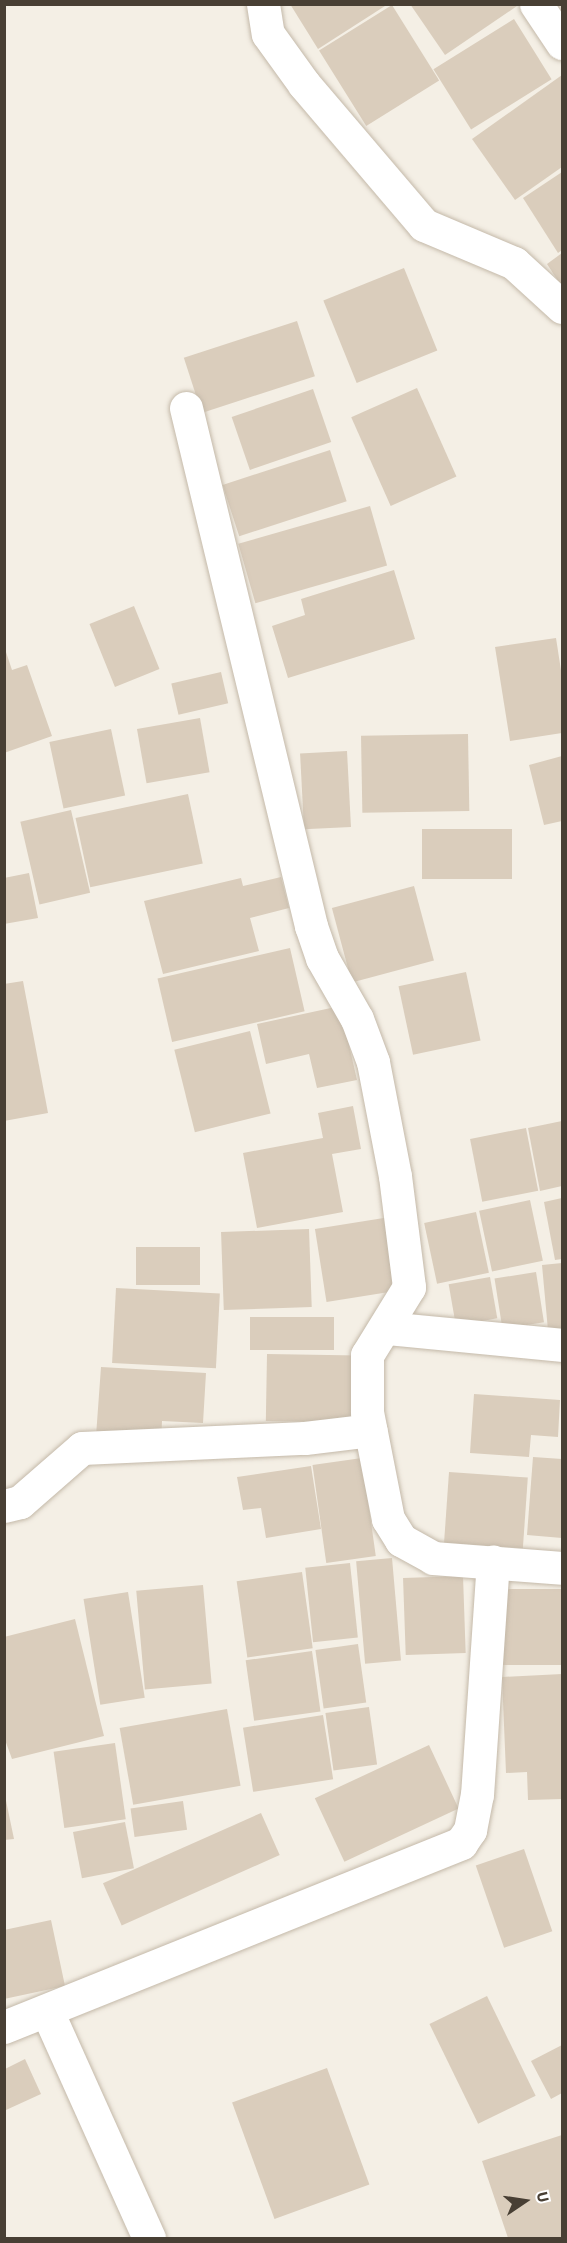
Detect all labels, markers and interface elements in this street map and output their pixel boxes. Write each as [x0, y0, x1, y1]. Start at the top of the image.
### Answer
north arrow [495, 2171, 555, 2231]
text: U [531, 2189, 554, 2205]

